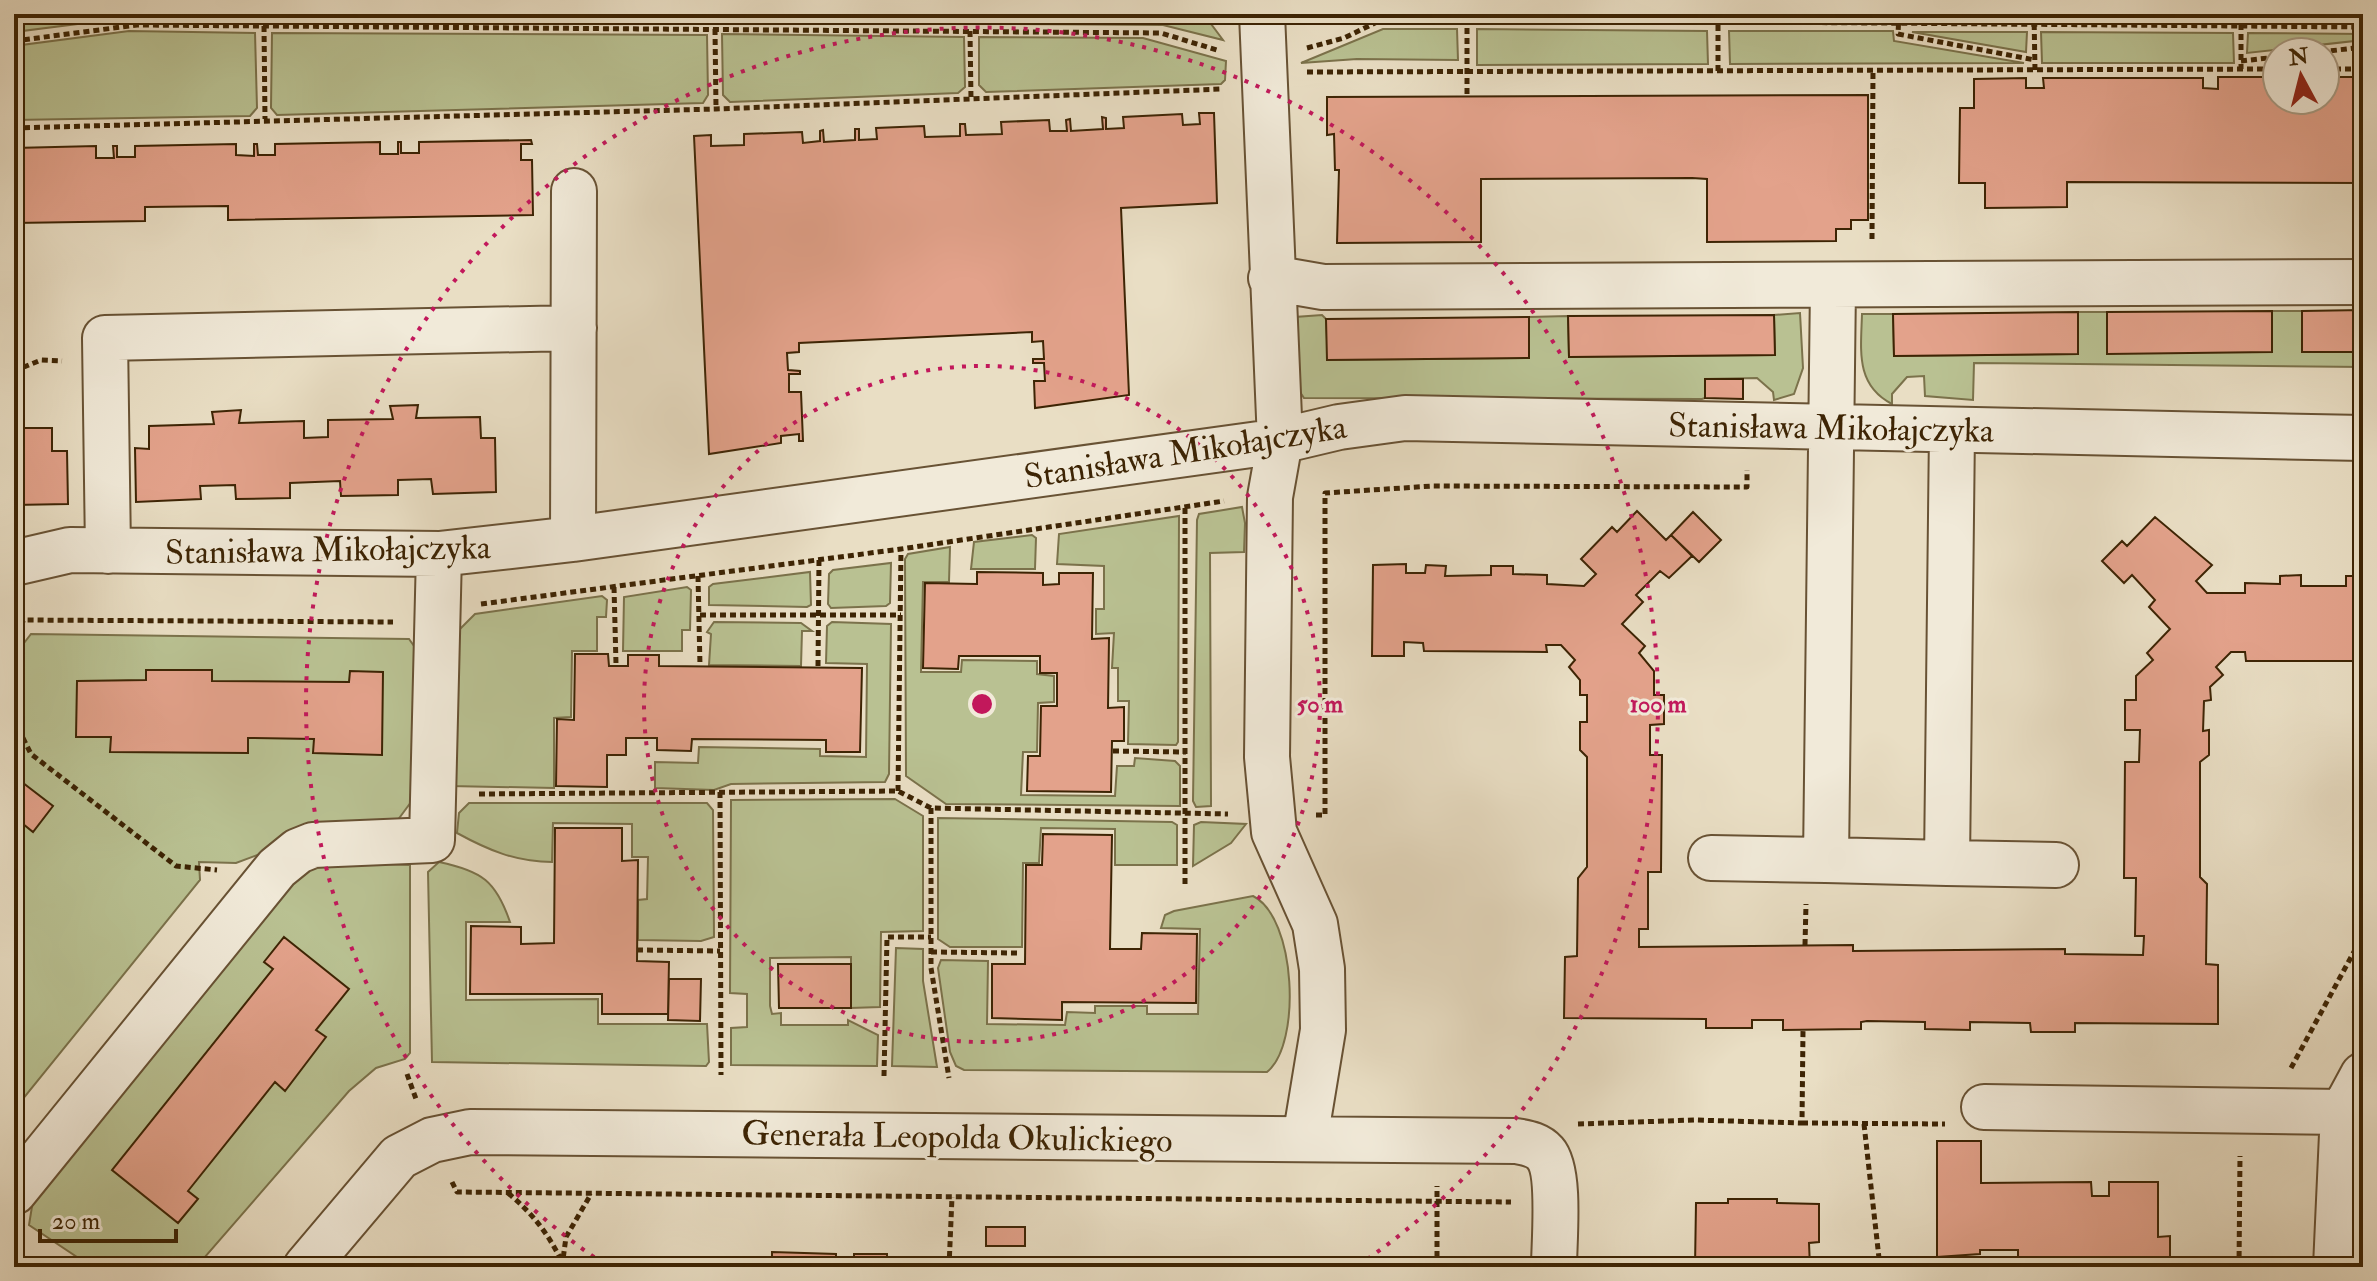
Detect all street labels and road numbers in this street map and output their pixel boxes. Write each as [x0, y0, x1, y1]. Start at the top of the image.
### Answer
street label: Stanisława Mikołajczyka [1668, 404, 1995, 453]
street label: Stanisława Mikołajczyka [1021, 406, 1351, 499]
street label: Stanisława Mikołajczyka [165, 526, 492, 575]
street label: Generała Leopolda Okulickiego [741, 1112, 1173, 1163]

